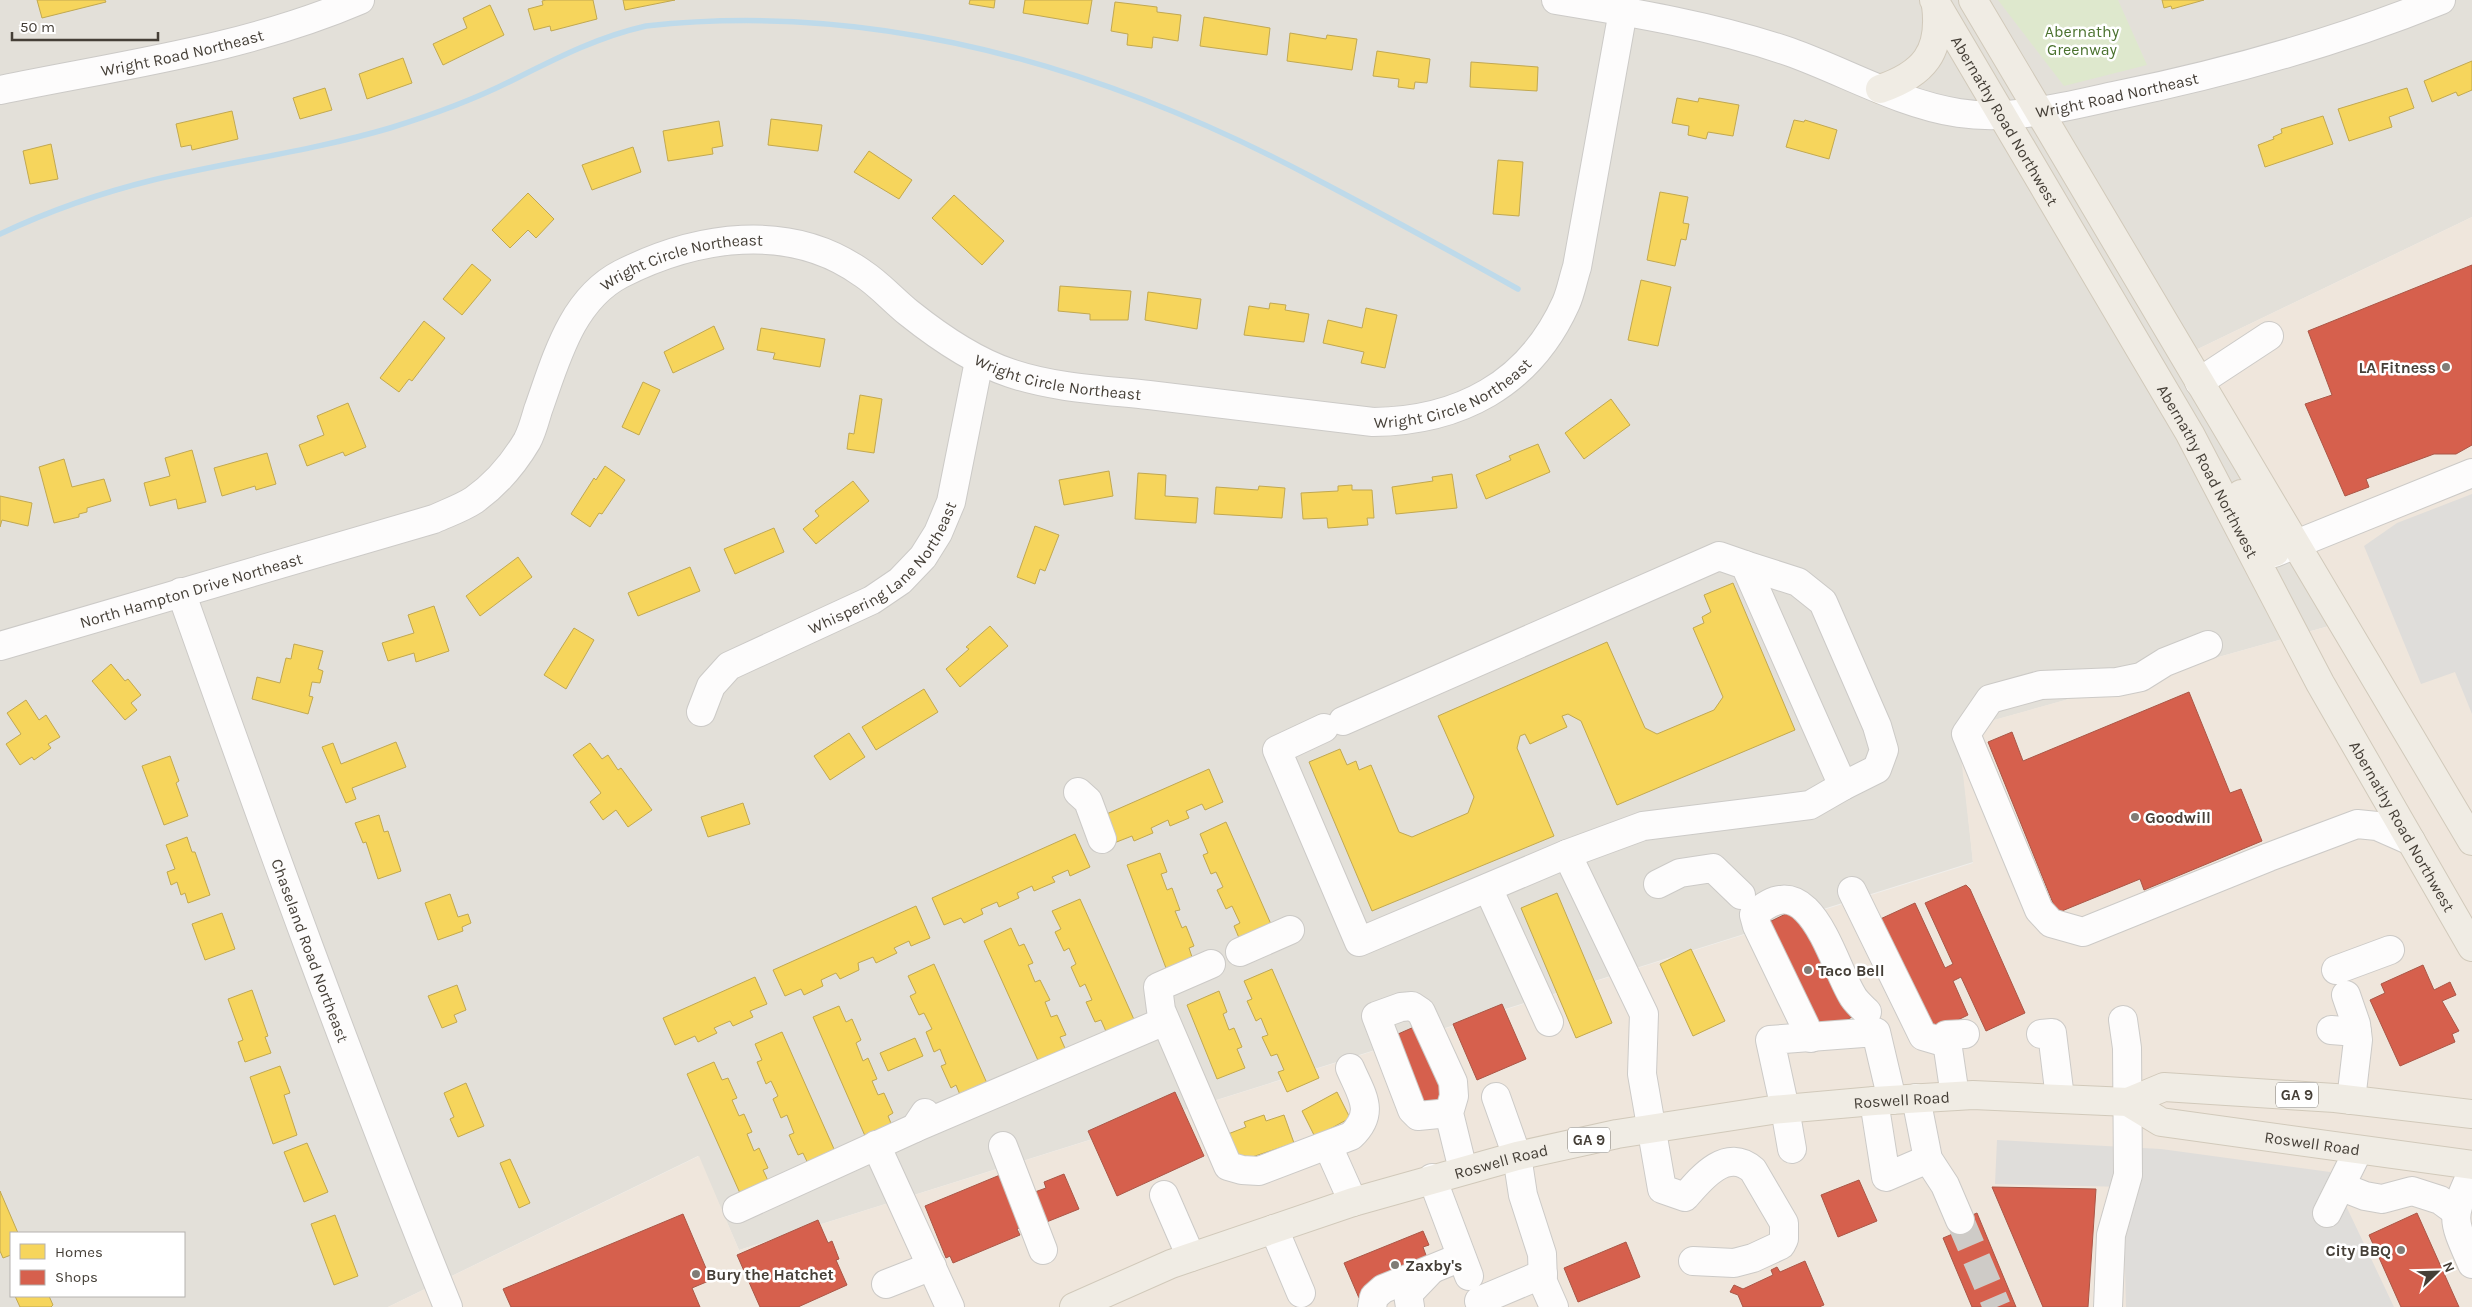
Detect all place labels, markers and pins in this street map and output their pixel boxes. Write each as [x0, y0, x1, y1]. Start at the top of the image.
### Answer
place label: LA Fitness [2358, 358, 2436, 377]
marker: LA Fitness [2440, 361, 2452, 373]
place label: Goodwill [2145, 808, 2211, 827]
marker: Goodwill [2129, 811, 2141, 823]
place label: Taco Bell [1818, 961, 1885, 980]
marker: Taco Bell [1802, 964, 1814, 976]
place label: City BBQ [2325, 1241, 2391, 1260]
marker: City BBQ [2395, 1244, 2407, 1256]
place label: Zaxby's [1405, 1256, 1462, 1275]
marker: Zaxby's [1389, 1259, 1401, 1271]
place label: Bury the Hatchet [706, 1265, 834, 1284]
marker: Bury the Hatchet [690, 1268, 702, 1280]

